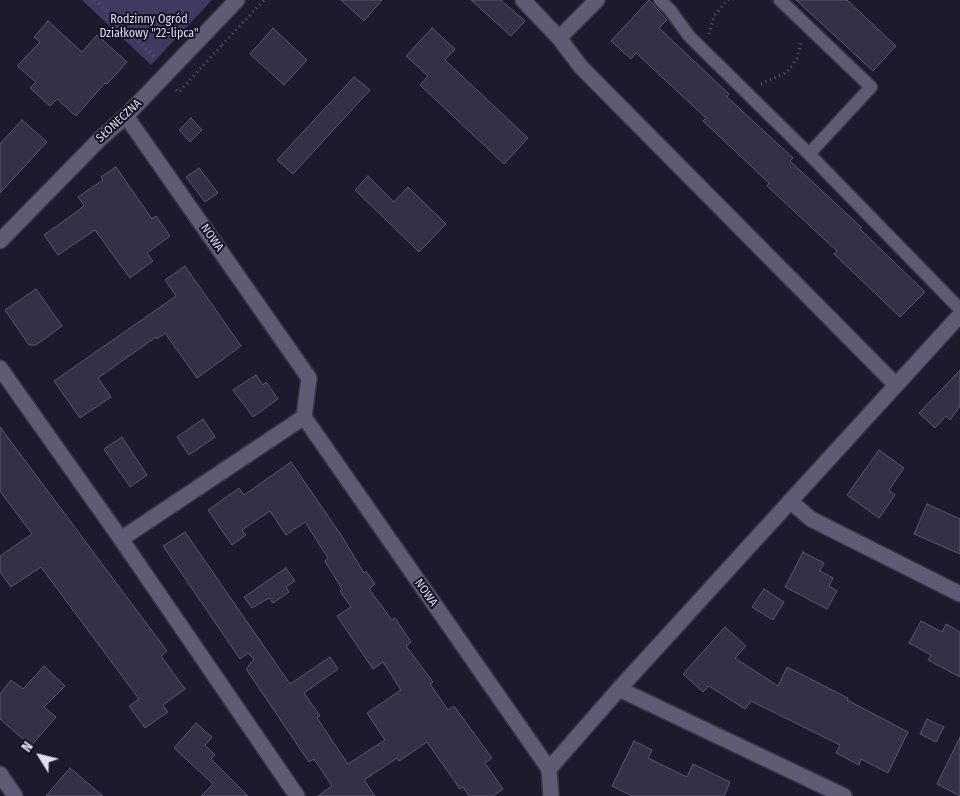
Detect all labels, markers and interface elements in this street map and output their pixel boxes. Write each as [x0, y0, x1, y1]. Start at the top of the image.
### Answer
park label: Rodzinny Ogród Działkowy "22-lipca" [99, 13, 199, 41]
street label: SŁONECZNA [93, 96, 145, 146]
street label: NOWA [197, 222, 227, 254]
street label: NOWA [411, 577, 441, 609]
north arrow [15, 731, 65, 781]
text: N [18, 739, 37, 755]

